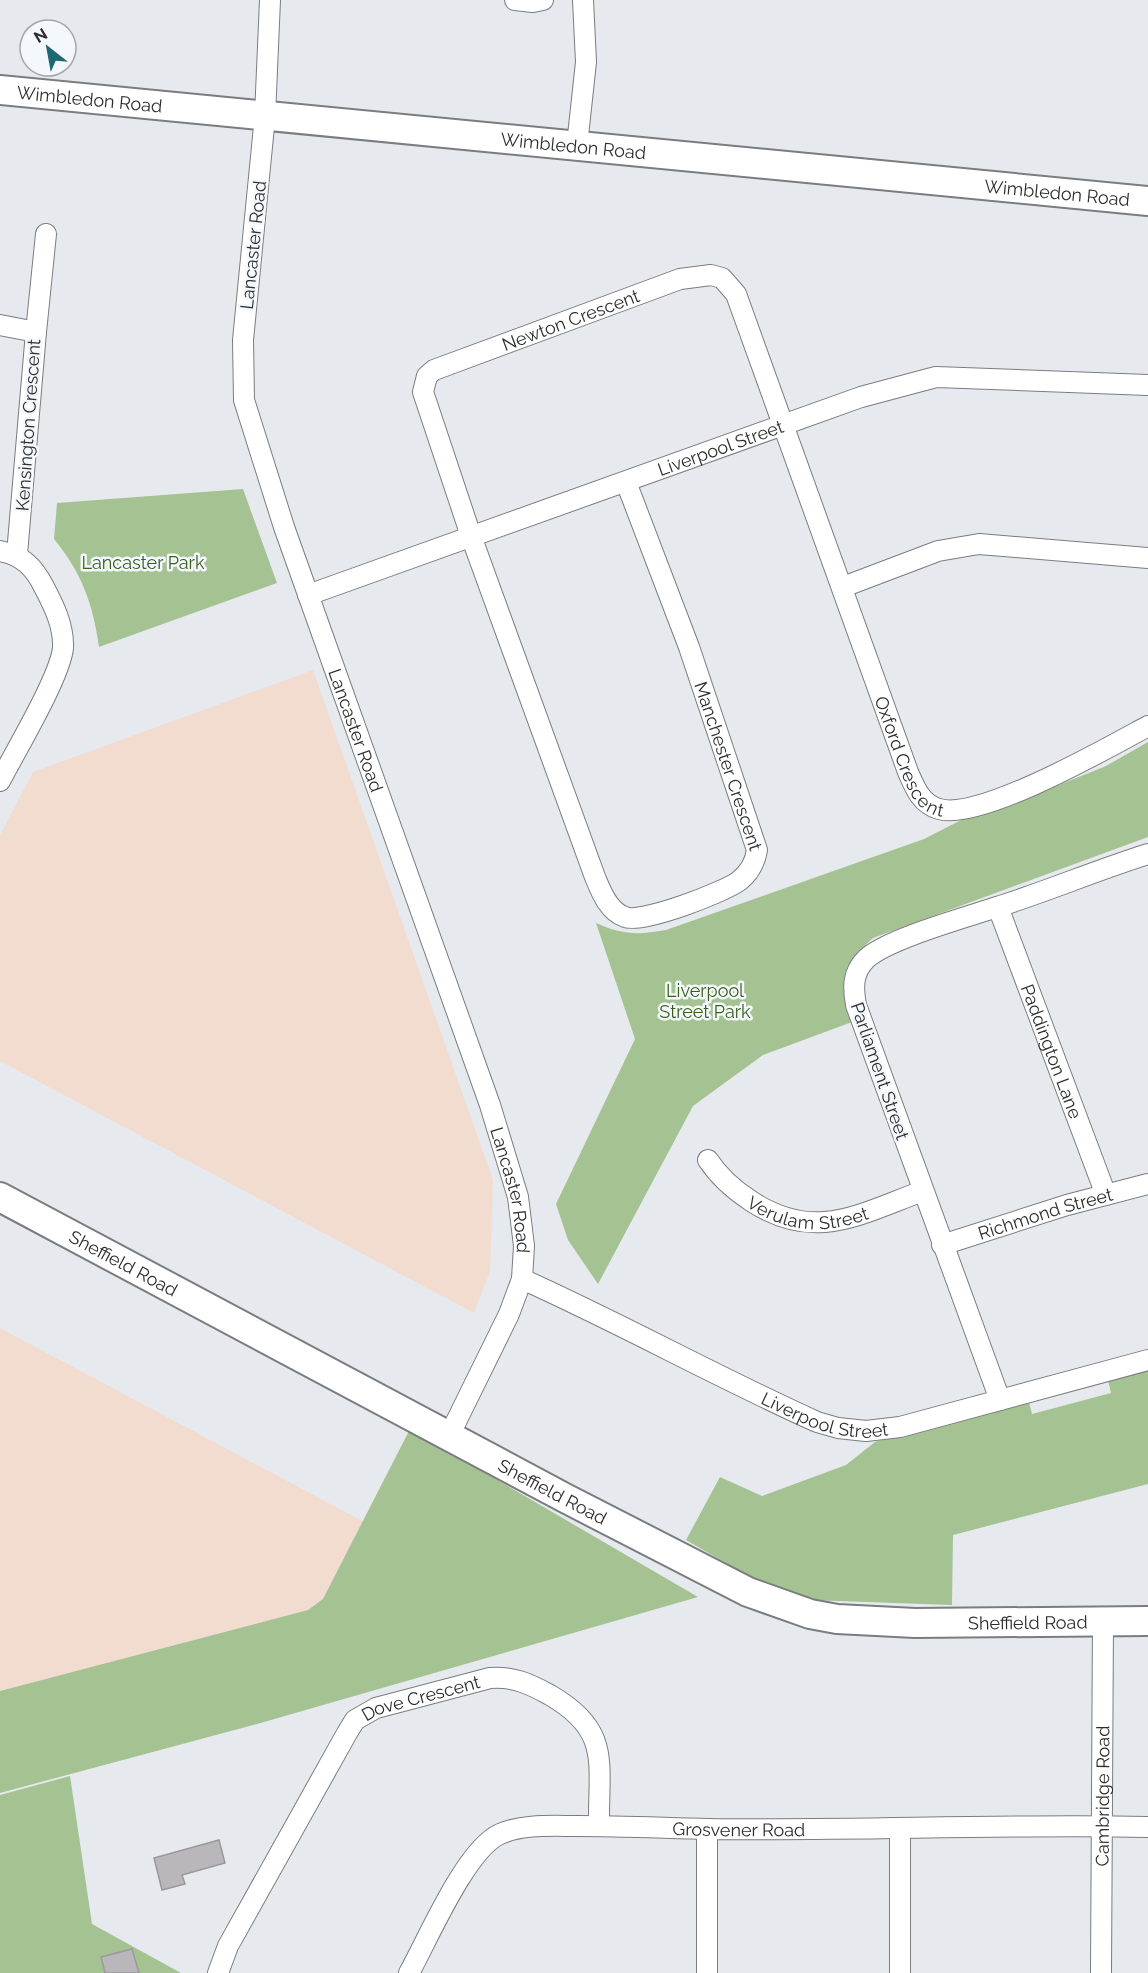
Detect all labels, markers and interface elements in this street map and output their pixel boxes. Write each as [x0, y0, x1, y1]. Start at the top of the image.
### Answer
north arrow [18, 18, 78, 78]
text: N [30, 24, 51, 47]
street label: Wimbledon Road [16, 81, 163, 116]
street label: Wimbledon Road [500, 128, 647, 163]
street label: Wimbledon Road [983, 175, 1131, 210]
street label: Lancaster Road [236, 180, 270, 310]
street label: Newton Crescent [499, 284, 642, 354]
street label: Kensington Crescent [12, 338, 44, 512]
street label: Liverpool Street [655, 415, 786, 479]
park label: Lancaster Park [82, 552, 205, 573]
street label: Lancaster Road [325, 666, 388, 795]
street label: Manchester Crescent [691, 679, 767, 853]
street label: Oxford Crescent [871, 693, 946, 820]
park label: Liverpool Street Park [659, 980, 751, 1022]
street label: Paddington Lane [1017, 981, 1087, 1122]
street label: Parliament Street [847, 1000, 913, 1142]
street label: Lancaster Road [487, 1124, 535, 1254]
street label: Richmond Street [975, 1183, 1115, 1243]
street label: Verulam Street [744, 1191, 871, 1233]
street label: Sheffield Road [66, 1225, 181, 1300]
street label: Liverpool Street [758, 1387, 889, 1442]
street label: Sheffield Road [495, 1454, 610, 1528]
street label: Sheffield Road [968, 1611, 1088, 1633]
street label: Dove Crescent [357, 1671, 482, 1725]
street label: Cambridge Road [1091, 1726, 1113, 1866]
street label: Grosvener Road [672, 1818, 805, 1840]

